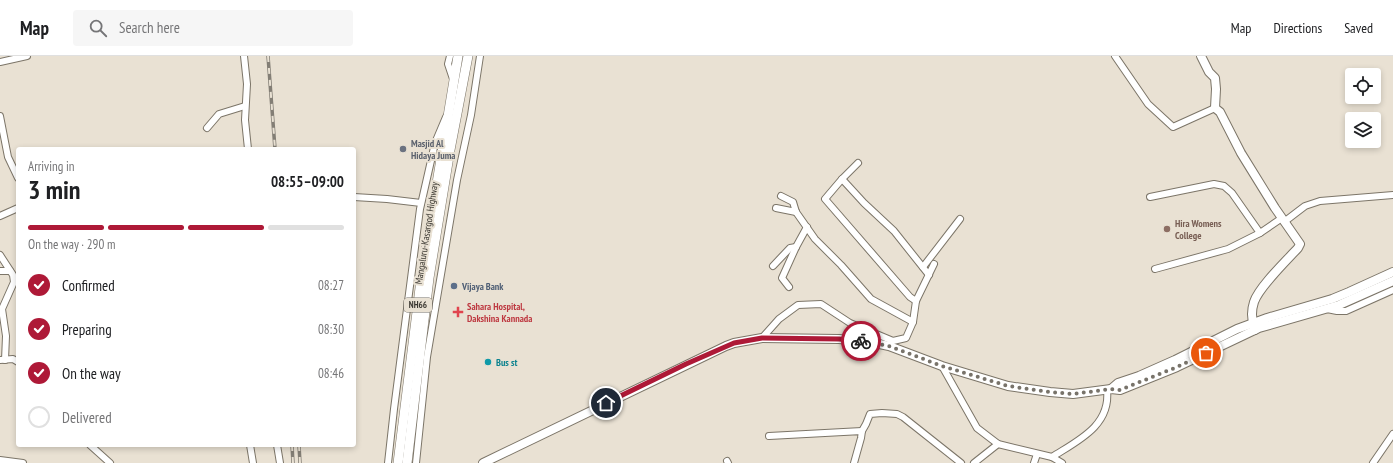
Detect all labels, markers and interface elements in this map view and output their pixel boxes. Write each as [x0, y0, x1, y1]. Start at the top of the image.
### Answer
search box [73, 10, 353, 46]
text: Map [20, 16, 49, 40]
icon: search [87, 17, 109, 39]
text: Search here [119, 18, 180, 37]
text: Map [1231, 19, 1251, 37]
text: Directions [1273, 19, 1322, 37]
text: Saved [1344, 19, 1373, 37]
map controls [1345, 68, 1381, 148]
button: locate [1345, 68, 1381, 104]
button: layers [1345, 112, 1381, 148]
place label: Masjid Al Hidaya Juma [411, 137, 455, 162]
marker: Masjid Al Hidaya Juma [398, 144, 408, 154]
text: Arriving in [28, 158, 75, 175]
text: 08:55–09:00 [271, 172, 344, 191]
text: 3 min [28, 173, 81, 206]
street label: Mangaluru-Kasargod Highway [412, 181, 441, 285]
place label: Hira Womens College [1175, 217, 1222, 242]
marker: Hira Womens College [1162, 224, 1172, 234]
text: On the way · 290 m [28, 236, 115, 253]
icon: check [28, 274, 50, 296]
text: Confirmed [62, 276, 115, 295]
text: 08:27 [318, 277, 344, 294]
place label: Vijaya Bank [461, 280, 504, 293]
marker: Vijaya Bank [449, 281, 459, 291]
road number: NH66 [404, 298, 432, 312]
place label: Sahara Hospital, Dakshina Kannada [467, 300, 532, 325]
marker: Sahara Hospital, Dakshina Kannada [452, 306, 464, 318]
icon: check [28, 318, 50, 340]
text: Preparing [62, 320, 112, 339]
text: 08:30 [318, 321, 344, 338]
courier [841, 321, 881, 361]
icon: bike [850, 330, 872, 352]
pin [1189, 336, 1223, 370]
icon: bag [1195, 342, 1217, 364]
place label: Bus st [496, 356, 517, 369]
marker: Bus st [483, 357, 493, 367]
icon: check [28, 362, 50, 384]
text: On the way [62, 364, 121, 383]
text: 08:46 [318, 365, 344, 382]
pin [589, 386, 623, 420]
icon: home [595, 392, 617, 414]
text: Delivered [62, 408, 112, 427]

